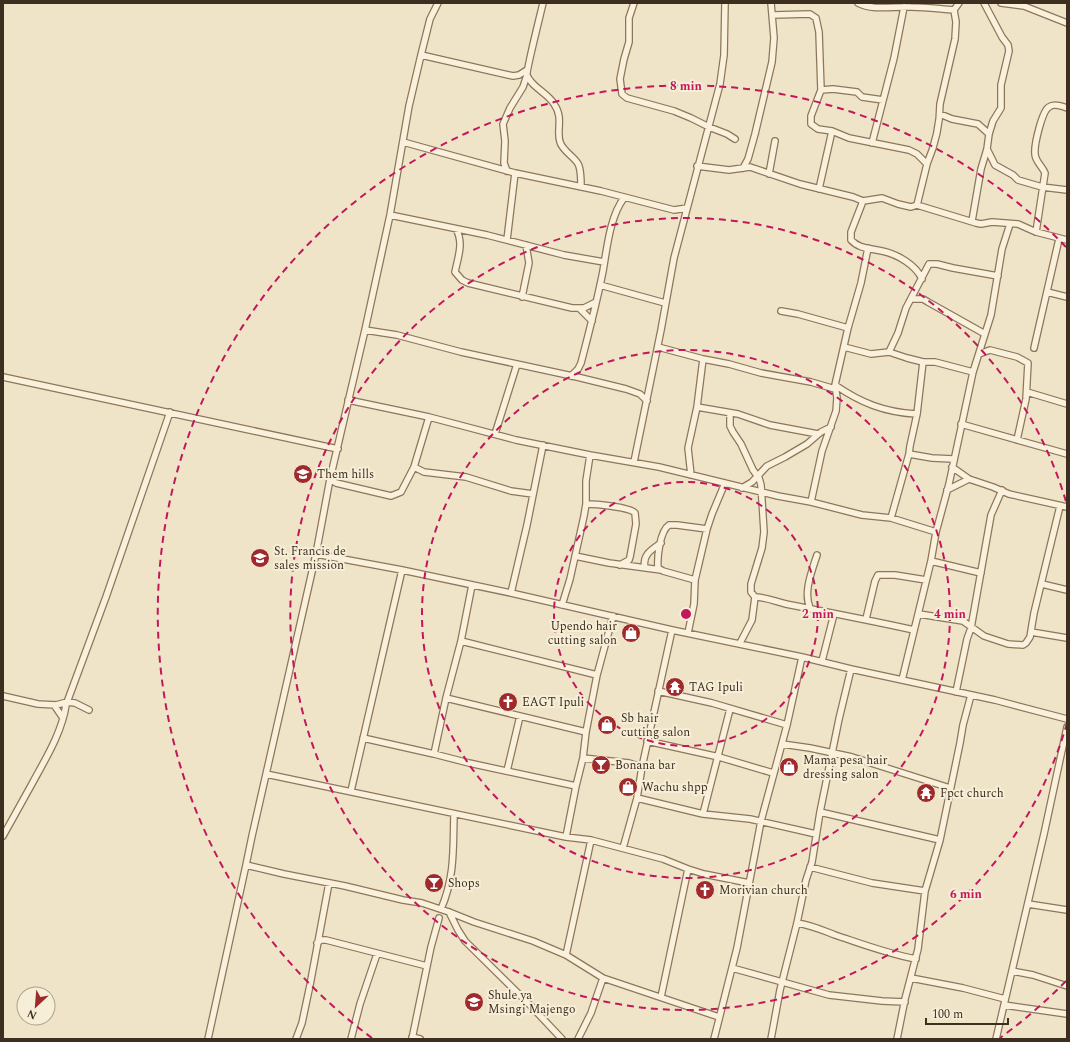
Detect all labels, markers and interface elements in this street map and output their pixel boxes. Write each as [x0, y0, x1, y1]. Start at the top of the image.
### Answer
text: 8 min [670, 77, 703, 96]
school or university icon: Them hills [292, 463, 314, 485]
place label: Them hills [317, 465, 374, 484]
place label: St. Francis de sales mission [274, 542, 346, 575]
school or university icon: St. Francis de sales mission [249, 547, 271, 569]
text: 2 min [802, 605, 835, 624]
text: 4 min [934, 605, 967, 624]
centre of rings [679, 607, 693, 621]
place label: Upendo hair cutting salon [548, 617, 617, 650]
shop icon: Upendo hair cutting salon [620, 622, 642, 644]
temple icon: TAG Ipuli [664, 676, 686, 698]
place label: TAG Ipuli [689, 678, 743, 697]
church icon: EAGT Ipuli [497, 691, 519, 713]
place label: EAGT Ipuli [522, 693, 585, 712]
place label: Sb hair cutting salon [621, 709, 690, 742]
shop icon: Sb hair cutting salon [596, 714, 618, 736]
place label: Mama pesa hair dressing salon [803, 751, 888, 784]
bar icon: Bonana bar [590, 754, 612, 776]
place label: Bonana bar [615, 756, 676, 775]
shop icon: Mama pesa hair dressing salon [778, 756, 800, 778]
shop icon: Wachu shpp [617, 776, 639, 798]
place label: Wachu shpp [642, 778, 708, 797]
temple icon: Fpct church [915, 782, 937, 804]
place label: Fpct church [940, 784, 1004, 803]
bar icon: Shops [423, 872, 445, 894]
place label: Shops [448, 874, 480, 893]
church icon: Morivian church [694, 879, 716, 901]
place label: Morivian church [719, 881, 808, 900]
text: 6 min [950, 885, 983, 904]
north arrow [16, 986, 56, 1026]
place label: Shule ya Msingi Majengo [488, 986, 575, 1019]
school or university icon: Shule ya Msingi Majengo [463, 991, 485, 1013]
scale bar [926, 1000, 1008, 1026]
text: N [24, 1005, 40, 1024]
text: 100 m [932, 1005, 963, 1024]

